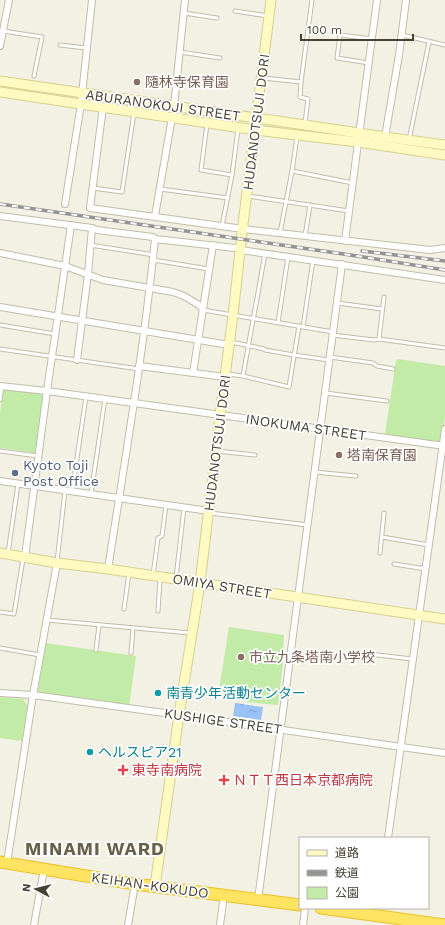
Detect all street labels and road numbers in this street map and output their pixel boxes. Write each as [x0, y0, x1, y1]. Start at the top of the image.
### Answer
street label: HUDANOTSUJI DORI [240, 53, 272, 191]
street label: ABURANOKOJI STREET [84, 86, 242, 124]
street label: HUDANOTSUJI DORI [201, 374, 233, 512]
street label: INOKUMA STREET [244, 411, 368, 443]
street label: OMIYA STREET [171, 570, 273, 602]
street label: KUSHIGE STREET [163, 705, 284, 737]
street label: KEIHAN-KOKUDO [90, 869, 210, 901]

